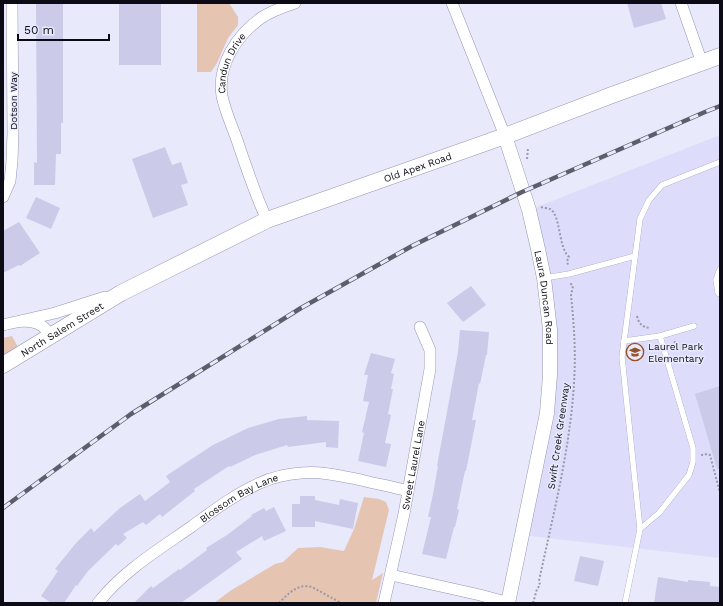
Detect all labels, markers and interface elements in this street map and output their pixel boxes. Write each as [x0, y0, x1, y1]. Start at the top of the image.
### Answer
scale bar [18, 16, 109, 42]
text: 50 m [24, 23, 54, 37]
street label: Candun Drive [216, 30, 248, 94]
street label: Dotson Way [8, 71, 19, 130]
street label: Old Apex Road [382, 150, 453, 184]
street label: Laura Duncan Road [532, 249, 555, 345]
street label: North Salem Street [19, 300, 106, 359]
place label: Laurel Park Elementary [648, 341, 705, 364]
school or university icon: Laurel Park Elementary [625, 342, 645, 362]
street label: Swift Creek Greenway [546, 381, 572, 490]
street label: Sweet Laurel Lane [400, 419, 427, 511]
street label: Blossom Bay Lane [198, 472, 280, 525]

